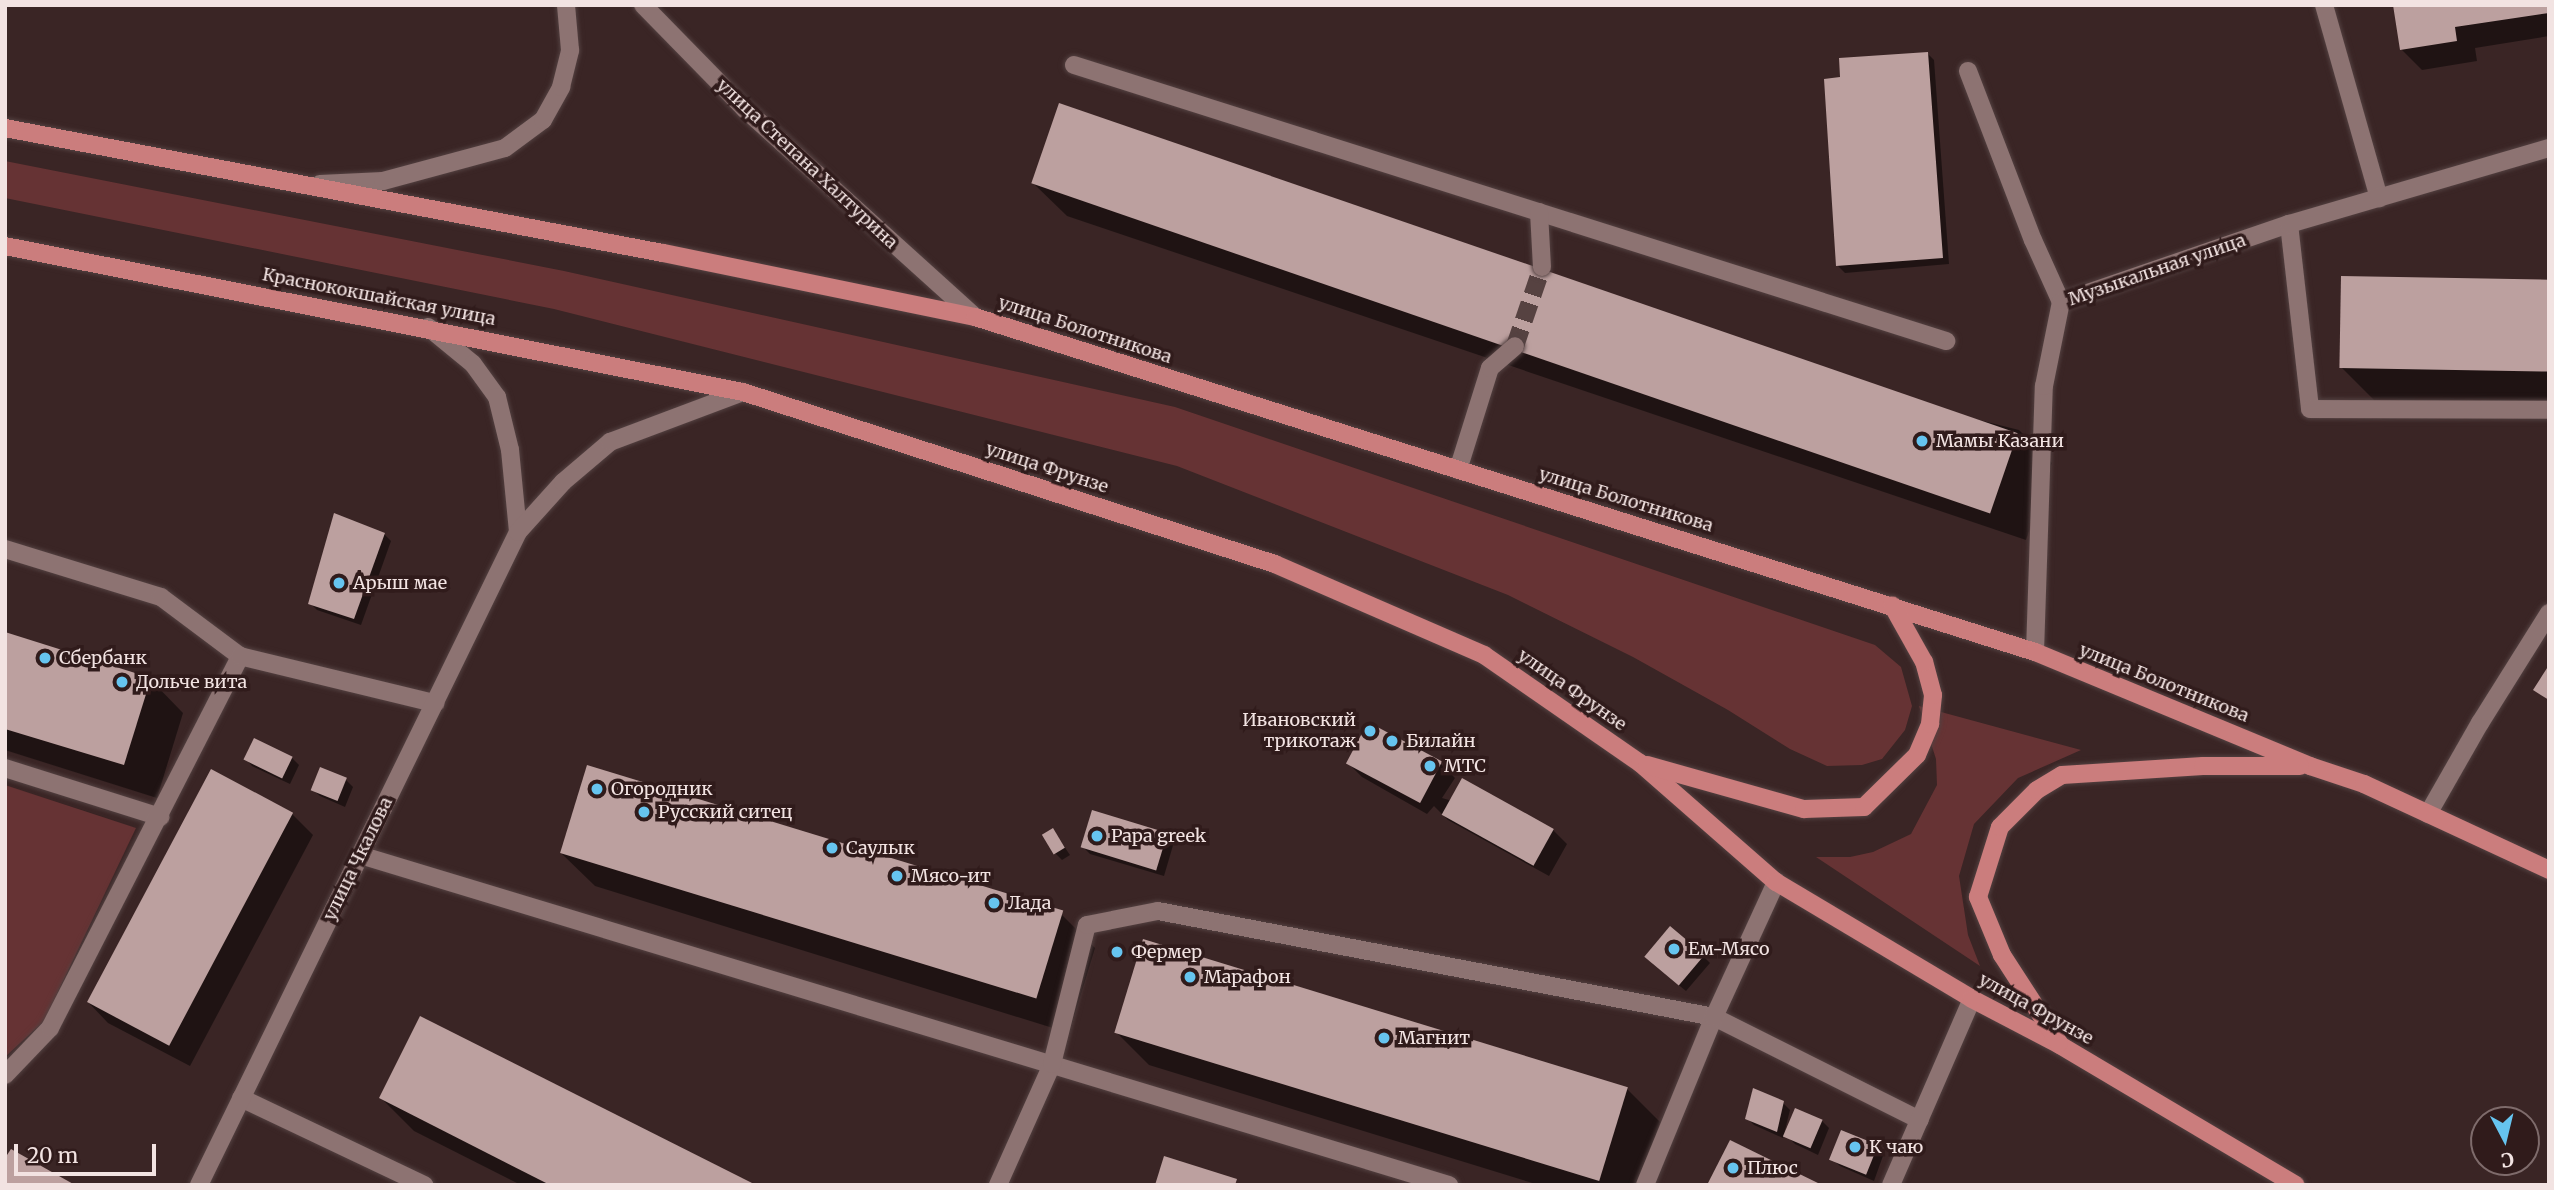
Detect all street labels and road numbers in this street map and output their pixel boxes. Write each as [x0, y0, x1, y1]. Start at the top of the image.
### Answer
street label: улица Степана Халтурина [712, 74, 902, 254]
street label: Музыкальная улица [2066, 230, 2248, 310]
street label: Краснококшайская улица [261, 264, 497, 330]
street label: улица Болотникова [996, 292, 1174, 368]
street label: улица Фрунзе [983, 438, 1111, 498]
street label: улица Болотникова [1536, 463, 1716, 537]
street label: улица Болотникова [2076, 639, 2252, 727]
street label: улица Фрунзе [1514, 645, 1630, 735]
street label: улица Чкалова [319, 794, 397, 924]
street label: улица Фрунзе [1975, 969, 2097, 1049]

